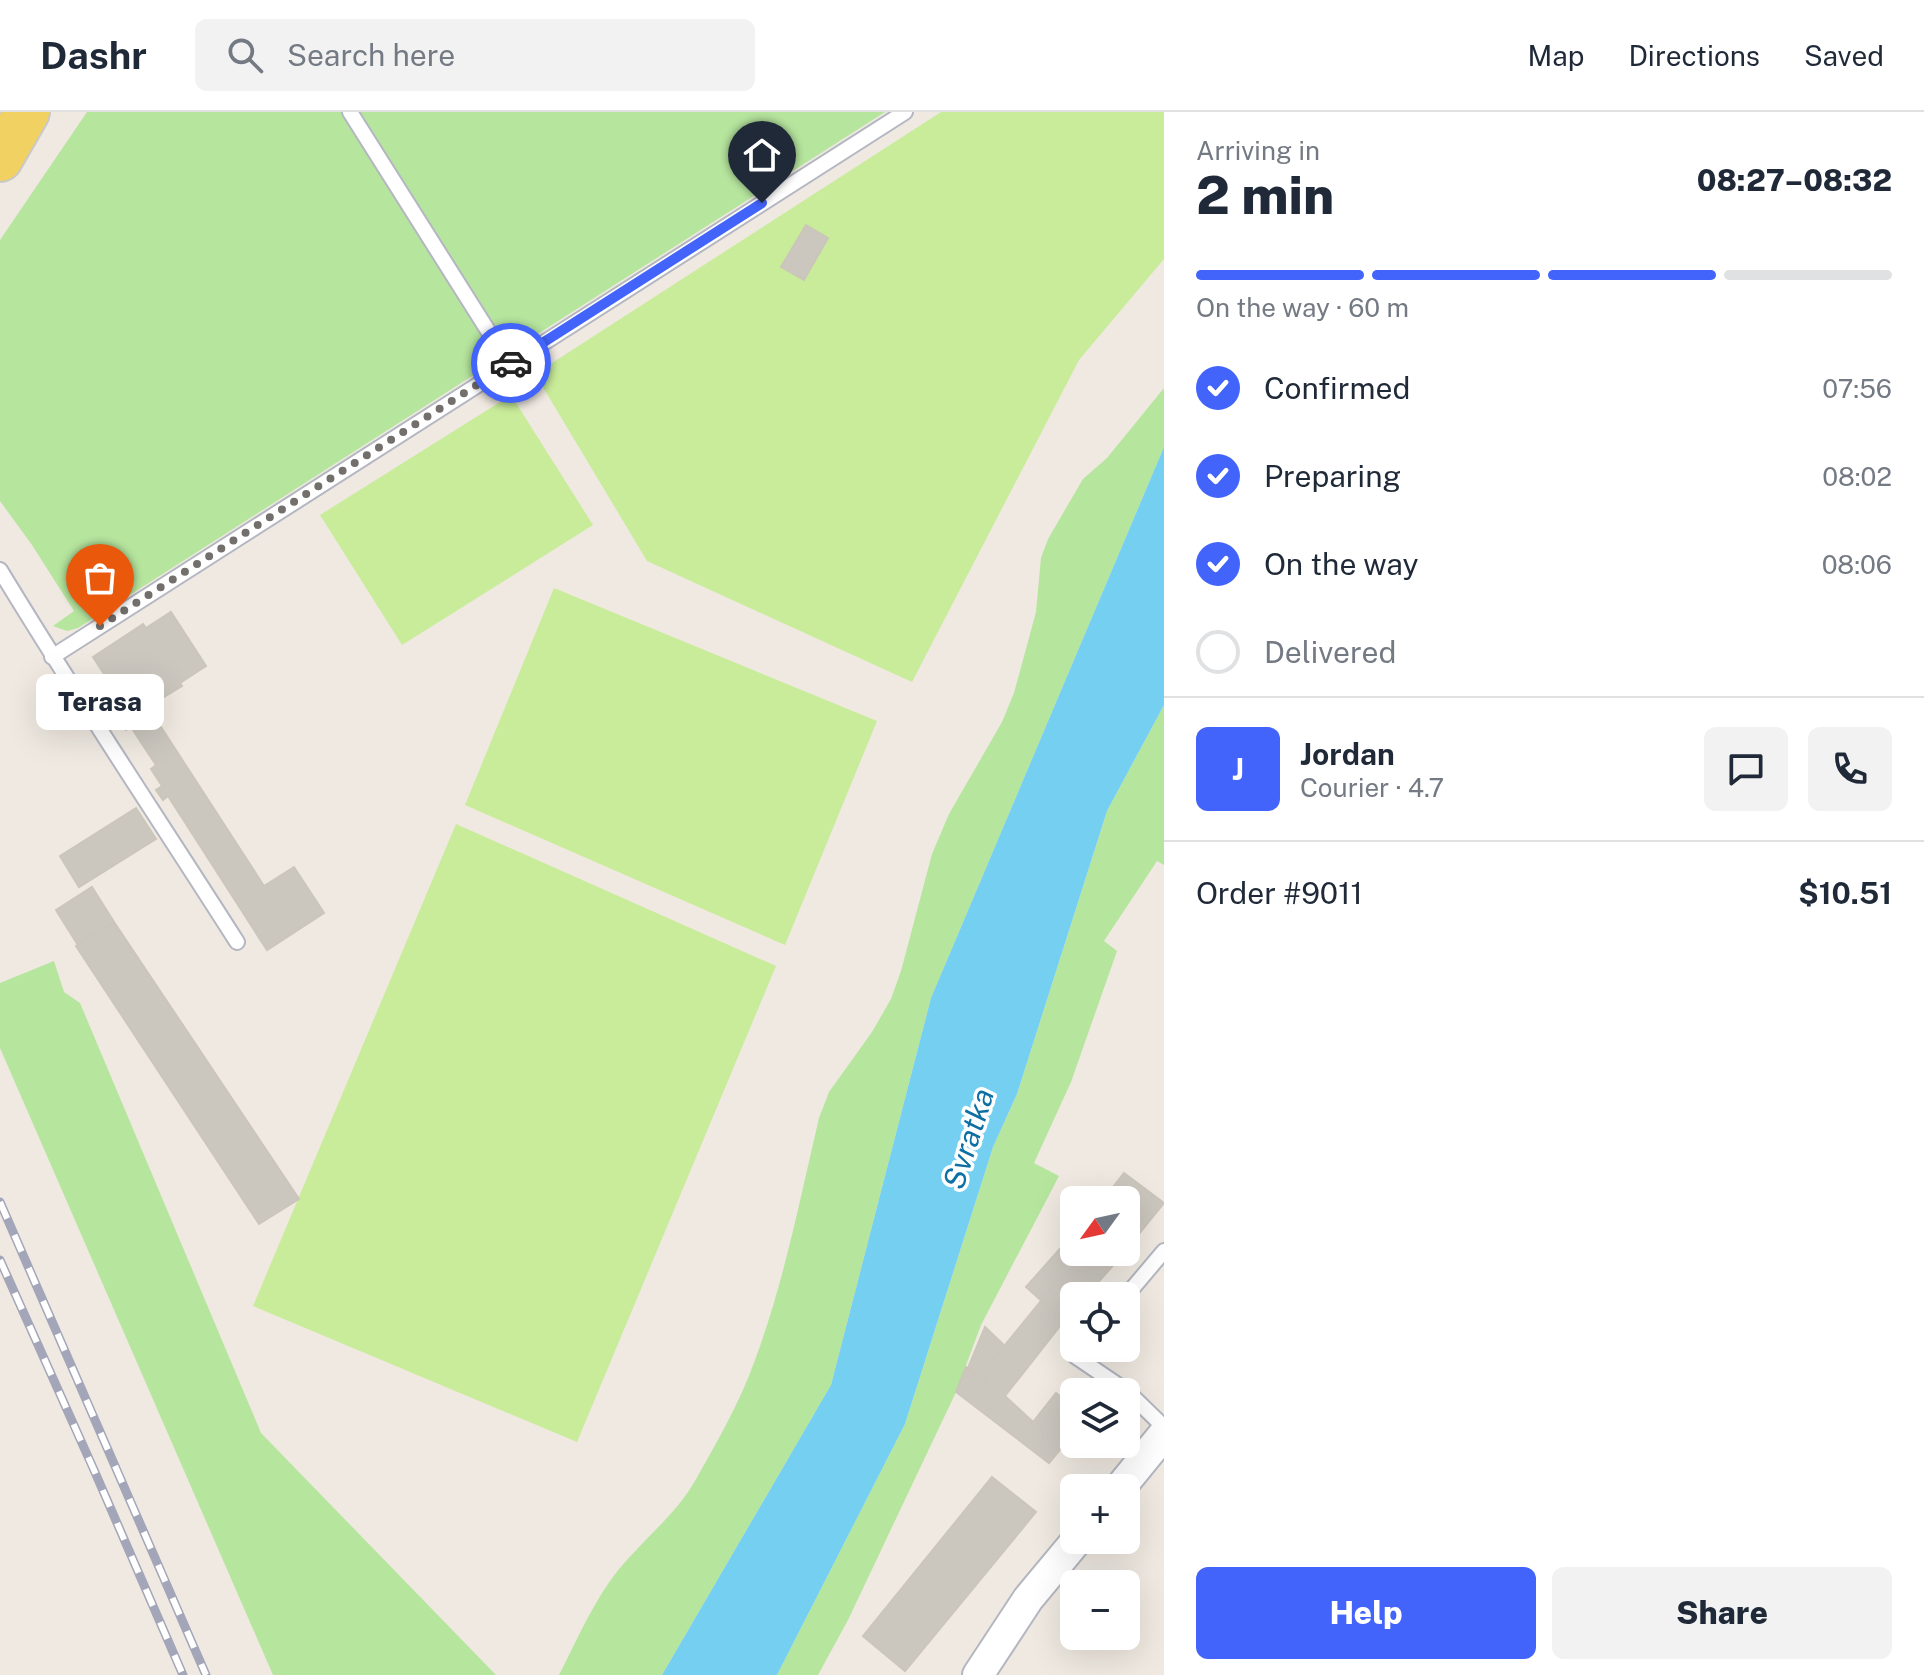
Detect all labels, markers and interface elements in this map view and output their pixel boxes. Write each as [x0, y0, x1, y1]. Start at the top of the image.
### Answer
search box [195, 19, 755, 91]
text: Dashr [40, 33, 147, 78]
icon: search [223, 33, 267, 77]
text: Search here [287, 37, 455, 73]
text: Map [1528, 39, 1584, 72]
text: Directions [1628, 39, 1760, 72]
text: Saved [1804, 39, 1884, 72]
pin [728, 121, 796, 203]
icon: home [740, 133, 784, 177]
text: Arriving in [1196, 135, 1320, 166]
text: 08:27–08:32 [1697, 162, 1892, 198]
text: 2 min [1196, 165, 1334, 226]
text: On the way · 60 m [1196, 292, 1409, 323]
courier [471, 323, 551, 403]
icon: car [489, 341, 533, 385]
icon: check [1196, 366, 1240, 410]
text: Confirmed [1264, 370, 1410, 406]
text: 07:56 [1822, 373, 1892, 404]
icon: check [1196, 454, 1240, 498]
text: Preparing [1264, 458, 1401, 494]
text: 08:02 [1822, 461, 1892, 492]
icon: check [1196, 542, 1240, 586]
pin [66, 544, 134, 626]
text: On the way [1264, 546, 1418, 582]
text: 08:06 [1822, 549, 1892, 580]
icon: bag [78, 556, 122, 600]
text: Delivered [1264, 634, 1396, 670]
callout: Terasa [36, 674, 164, 730]
text: Terasa [58, 686, 142, 717]
button: chat [1704, 727, 1788, 811]
button: phone [1808, 727, 1892, 811]
text: Jordan [1300, 736, 1395, 772]
text: J [1232, 751, 1244, 787]
text: Courier · 4.7 [1300, 772, 1444, 803]
text: Order #9011 [1196, 875, 1363, 911]
text: $10.51 [1798, 875, 1892, 911]
water label: Svratka [935, 1084, 1001, 1193]
north arrow [1060, 1186, 1140, 1266]
map controls [1060, 1186, 1140, 1650]
button: locate [1060, 1282, 1140, 1362]
button: layers [1060, 1378, 1140, 1458]
button: + [1060, 1474, 1140, 1554]
button: Help [1196, 1567, 1536, 1659]
button: Share [1552, 1567, 1892, 1659]
button: − [1060, 1570, 1140, 1650]

